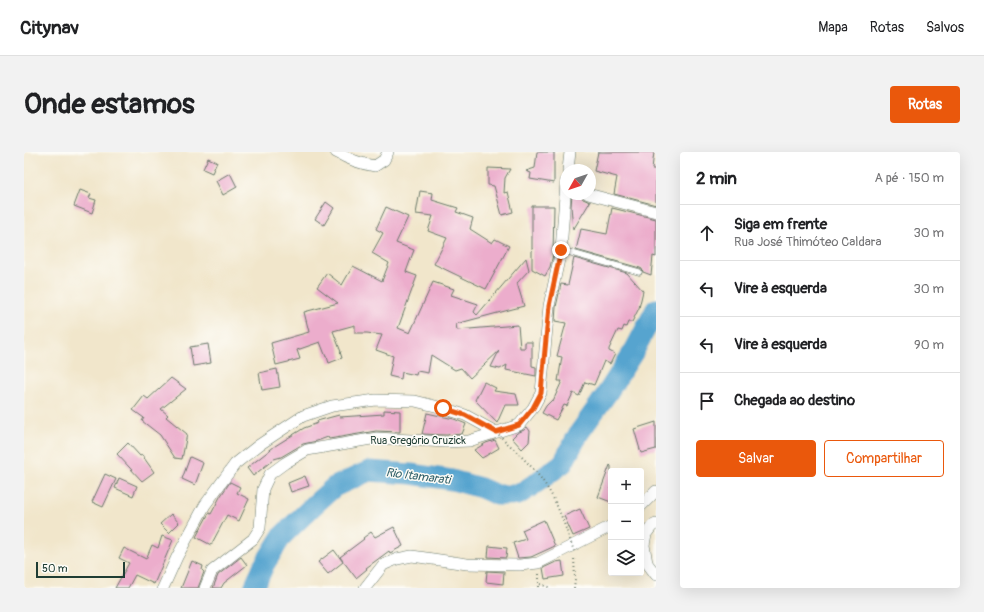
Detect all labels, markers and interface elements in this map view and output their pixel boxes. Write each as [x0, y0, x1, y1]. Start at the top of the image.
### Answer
text: Citynav [20, 16, 79, 40]
text: Mapa [818, 19, 848, 36]
text: Rotas [870, 19, 904, 36]
text: Salvos [926, 19, 964, 36]
button: Rotas [890, 86, 960, 123]
text: Onde estamos [24, 87, 195, 122]
north arrow [560, 164, 596, 200]
text: 2 min [696, 168, 737, 189]
text: A pé · 150 m [874, 170, 944, 186]
text: Siga em frente [734, 215, 827, 234]
icon: ahead [696, 222, 718, 244]
text: 30 m [914, 225, 944, 241]
text: Rua José Thimóteo Caldara [734, 234, 882, 250]
route end [552, 241, 570, 259]
icon: left [696, 278, 718, 300]
text: Vire à esquerda [734, 279, 827, 298]
text: 30 m [914, 281, 944, 297]
icon: left [696, 334, 718, 356]
text: Vire à esquerda [734, 335, 827, 354]
text: 90 m [914, 337, 944, 353]
icon: arrive [696, 390, 718, 412]
text: Chegada ao destino [734, 391, 855, 410]
route start [434, 399, 452, 417]
street label: Rua Gregório Cruzick [370, 434, 466, 447]
button: Salvar [696, 440, 816, 477]
button: Compartilhar [824, 440, 944, 477]
water label: Rio Itamarati [385, 465, 453, 488]
map controls [608, 468, 644, 576]
button: + [608, 468, 644, 504]
button: − [608, 504, 644, 540]
button: layers [608, 540, 644, 576]
scale bar [36, 560, 125, 579]
text: 50 m [42, 562, 68, 575]

